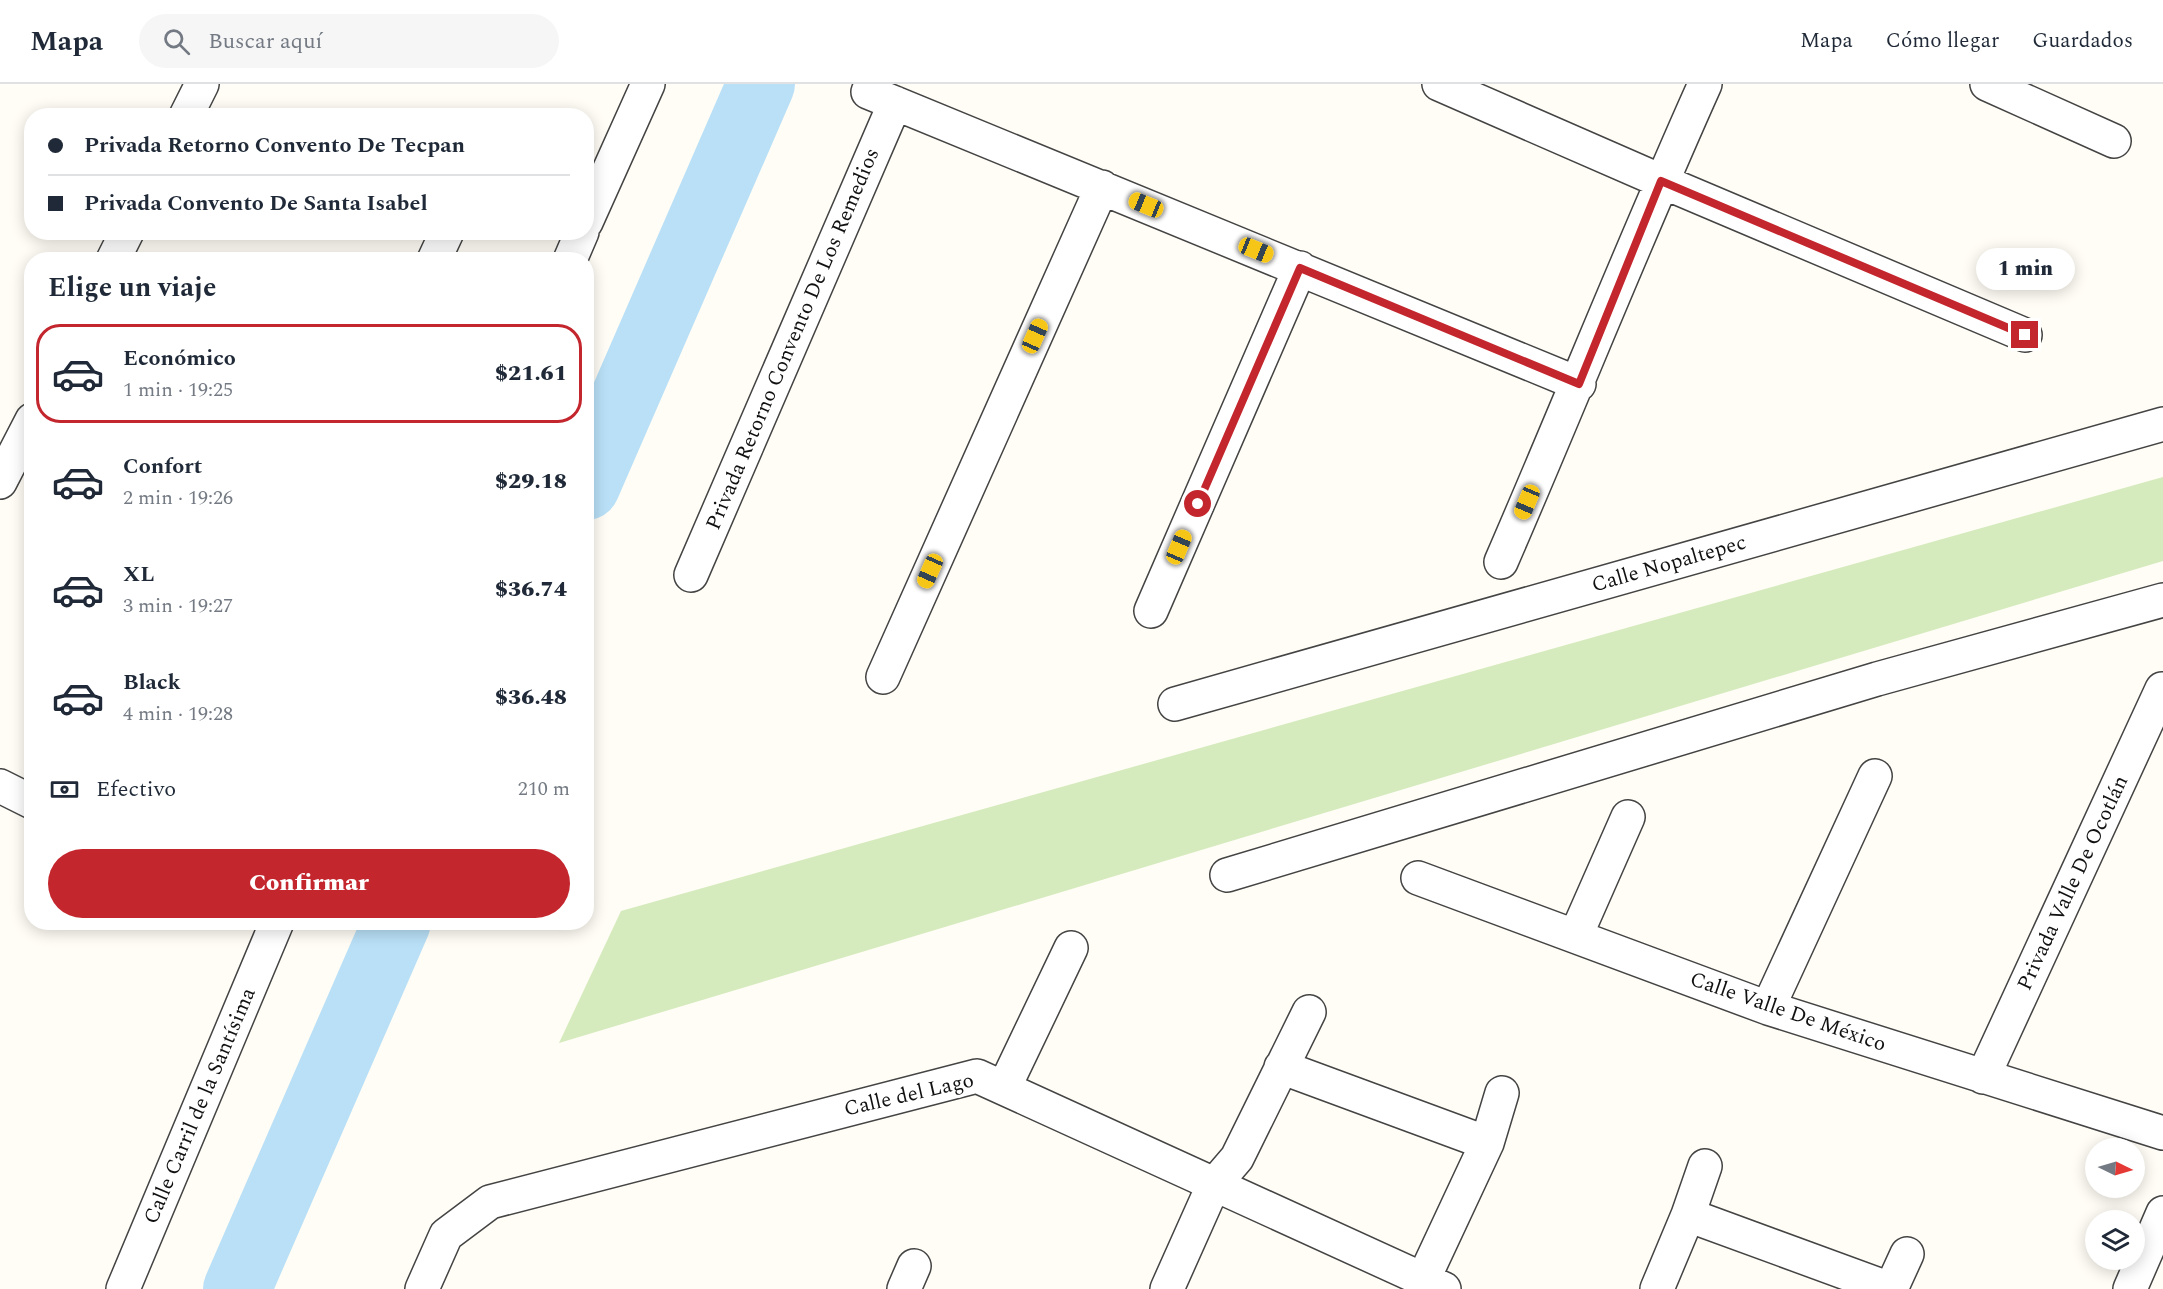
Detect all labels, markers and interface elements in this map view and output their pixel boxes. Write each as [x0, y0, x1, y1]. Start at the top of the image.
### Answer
search box [139, 14, 559, 68]
text: Mapa [30, 20, 103, 63]
icon: search [160, 25, 193, 58]
text: Buscar aquí [208, 25, 322, 58]
text: Mapa [1800, 25, 1853, 57]
text: Cómo llegar [1886, 25, 1999, 57]
text: Guardados [2032, 25, 2133, 57]
text: Privada Retorno Convento De Tecpan [84, 129, 465, 162]
street label: Privada Retorno Convento De Los Remedios [698, 143, 888, 535]
text: Privada Convento De Santa Isabel [84, 187, 428, 220]
car [1126, 190, 1166, 220]
car [1236, 235, 1276, 265]
callout: 1 min [1976, 248, 2074, 290]
text: 1 min [1998, 254, 2053, 284]
text: Elige un viaje [48, 267, 216, 309]
car [1019, 316, 1051, 356]
route end [2011, 321, 2038, 348]
text: Económico [123, 342, 236, 375]
icon: car [51, 347, 105, 401]
text: $21.61 [495, 357, 567, 390]
text: 1 min · 19:25 [123, 375, 233, 405]
text: Confort [123, 450, 202, 483]
icon: car [51, 455, 105, 509]
text: $29.18 [495, 465, 567, 498]
car [1512, 482, 1542, 522]
text: 2 min · 19:26 [123, 483, 233, 513]
route start [1184, 490, 1211, 517]
car [1164, 527, 1194, 567]
street label: Calle Nopaltepec [1588, 527, 1750, 601]
car [914, 551, 946, 591]
text: XL [123, 558, 154, 591]
icon: car [51, 563, 105, 617]
text: $36.74 [495, 573, 567, 606]
text: 3 min · 19:27 [123, 591, 233, 621]
text: Black [123, 666, 181, 699]
icon: car [51, 671, 105, 725]
text: $36.48 [495, 681, 567, 714]
text: 4 min · 19:28 [123, 699, 233, 729]
street label: Privada Valle De Ocotlán [2009, 770, 2137, 996]
icon: cash [48, 773, 81, 806]
text: Efectivo [96, 773, 176, 806]
text: 210 m [518, 774, 570, 804]
button: Confirmar [48, 849, 570, 918]
street label: Calle Valle De México [1686, 963, 1890, 1061]
street label: Calle Carril de la Santísima [136, 982, 265, 1229]
street label: Calle del Lago [841, 1065, 977, 1125]
north arrow [2085, 1138, 2145, 1198]
map controls [2085, 1138, 2145, 1270]
button: layers [2085, 1210, 2145, 1270]

